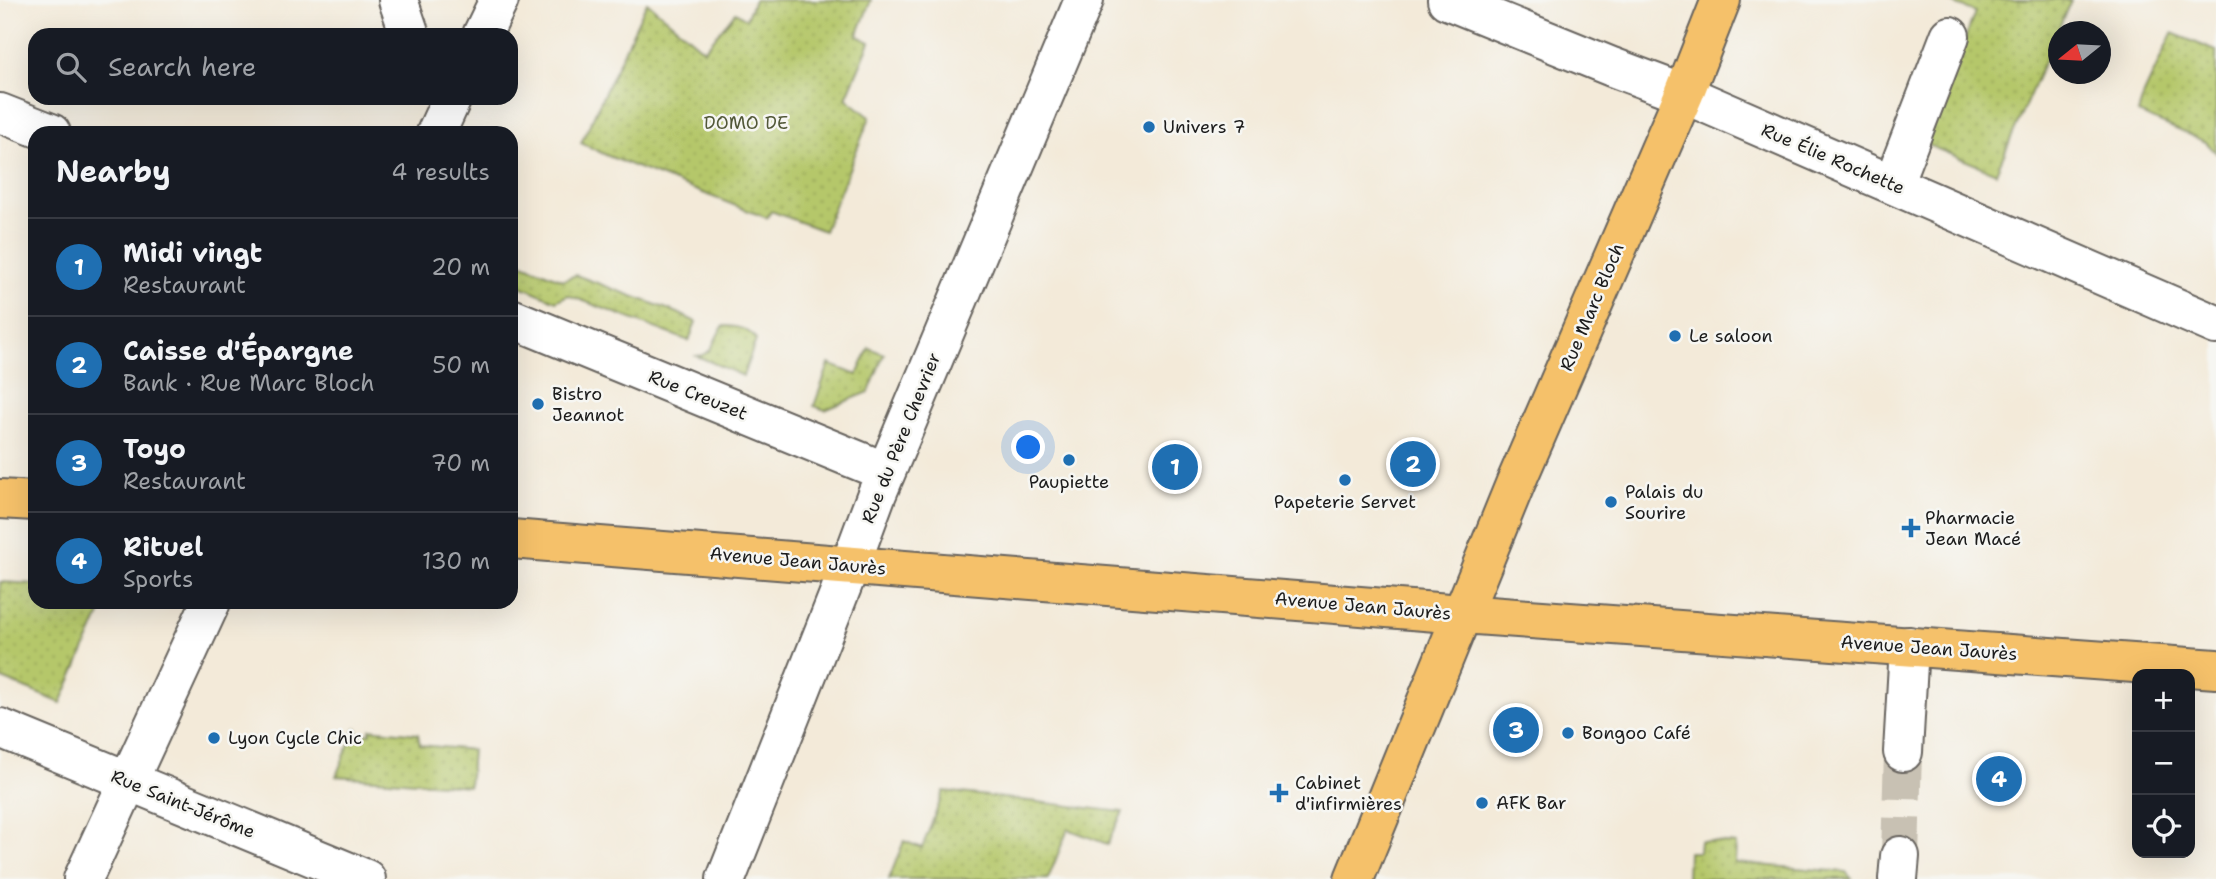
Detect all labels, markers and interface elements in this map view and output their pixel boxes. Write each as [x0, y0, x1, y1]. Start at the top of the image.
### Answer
north arrow [2048, 21, 2111, 84]
search box [28, 28, 518, 105]
icon: search [52, 48, 90, 86]
text: Search here [108, 49, 257, 84]
park label: DOMO DE [704, 111, 788, 135]
place label: Univers 7 [1163, 115, 1245, 139]
street label: Rue Élie Rochette [1758, 118, 1908, 200]
marker: Univers 7 [1141, 119, 1157, 135]
text: Nearby [56, 151, 171, 192]
text: 4 results [391, 157, 490, 187]
text: Midi vingt [123, 235, 262, 270]
street label: Rue Marc Bloch [1554, 239, 1630, 375]
text: 1 [74, 252, 84, 282]
text: 20 m [431, 252, 490, 282]
text: Restaurant [123, 270, 246, 300]
place label: Le saloon [1689, 324, 1773, 348]
marker: Le saloon [1667, 328, 1683, 344]
text: Caisse d'Épargne [123, 333, 354, 368]
street label: Rue du Père Chevrier [856, 349, 946, 527]
text: 2 [71, 350, 87, 380]
text: 50 m [432, 350, 490, 380]
street label: Rue Creuzet [645, 364, 751, 426]
text: Bank · Rue Marc Bloch [123, 368, 375, 398]
place label: Bistro Jeannot [552, 382, 625, 427]
marker: Bistro Jeannot [530, 396, 546, 412]
your location [1011, 430, 1045, 464]
text: Toyo [123, 431, 186, 466]
pin: 2 [1390, 438, 1436, 490]
pin: 1 [1152, 441, 1198, 493]
text: 3 [71, 448, 87, 478]
text: 70 m [431, 448, 490, 478]
marker: Paupiette [1061, 452, 1077, 468]
text: Restaurant [123, 466, 246, 496]
place label: Paupiette [1029, 470, 1109, 494]
marker: Papeterie Servet [1337, 472, 1353, 488]
place label: Palais du Sourire [1625, 480, 1703, 525]
place label: Papeterie Servet [1274, 490, 1416, 514]
marker: Palais du Sourire [1603, 494, 1619, 510]
place label: Pharmacie Jean Macé [1925, 506, 2021, 551]
marker: Pharmacie Jean Macé [1903, 520, 1919, 536]
text: Rituel [123, 529, 203, 564]
street label: Avenue Jean Jaurès [709, 541, 887, 581]
text: 4 [71, 546, 87, 576]
text: 130 m [422, 546, 490, 576]
text: Sports [123, 564, 194, 594]
street label: Avenue Jean Jaurès [1274, 586, 1452, 626]
street label: Avenue Jean Jaurès [1840, 630, 2018, 666]
map controls [2132, 669, 2195, 858]
button: + [2132, 669, 2195, 732]
pin: 3 [1493, 704, 1539, 756]
place label: Bongoo Café [1582, 721, 1691, 745]
marker: Bongoo Café [1560, 725, 1576, 741]
place label: Lyon Cycle Chic [228, 726, 362, 750]
marker: Lyon Cycle Chic [206, 730, 222, 746]
button: − [2132, 732, 2195, 795]
pin: 4 [1976, 753, 2022, 805]
street label: Rue Saint-Jérôme [107, 764, 259, 844]
place label: Cabinet d'infirmières [1295, 771, 1402, 816]
marker: Cabinet d'infirmières [1269, 783, 1289, 803]
place label: AFK Bar [1496, 791, 1566, 815]
marker: AFK Bar [1474, 795, 1490, 811]
button: locate [2132, 795, 2195, 858]

